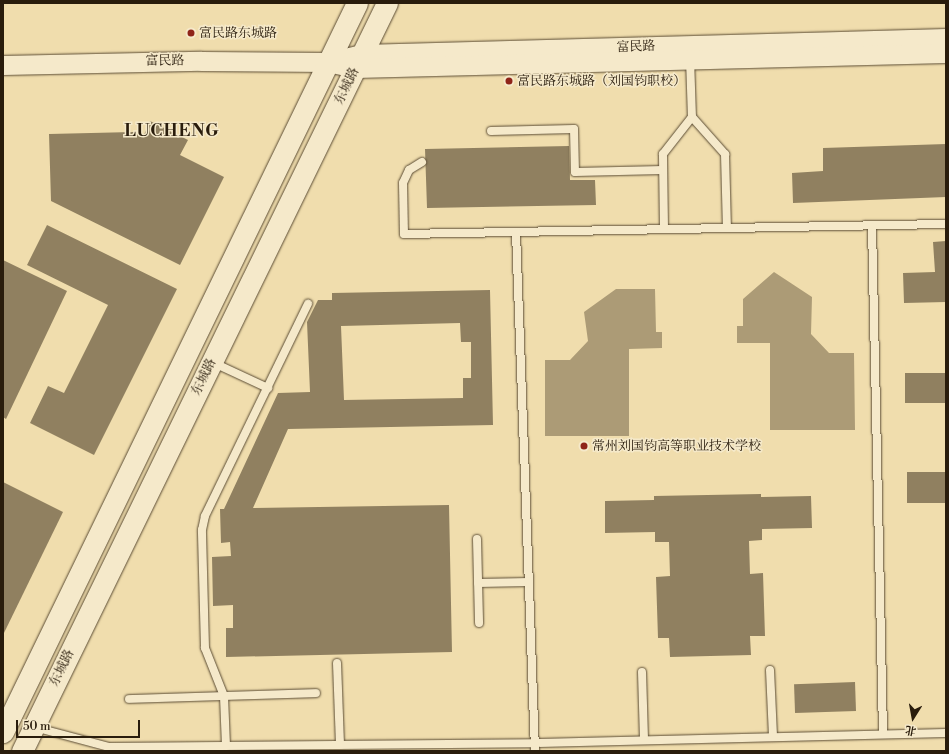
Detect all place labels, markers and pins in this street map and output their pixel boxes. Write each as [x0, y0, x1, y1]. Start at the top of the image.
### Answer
place label: 富民路东城路 [199, 25, 277, 41]
marker: 富民路东城路 [186, 28, 196, 38]
place label: 富民路东城路（刘国钧职校） [517, 73, 686, 89]
marker: 富民路东城路（刘国钧职校） [504, 76, 514, 86]
place label: 常州刘国钧高等职业技术学校 [592, 438, 761, 454]
marker: 常州刘国钧高等职业技术学校 [579, 441, 589, 451]

